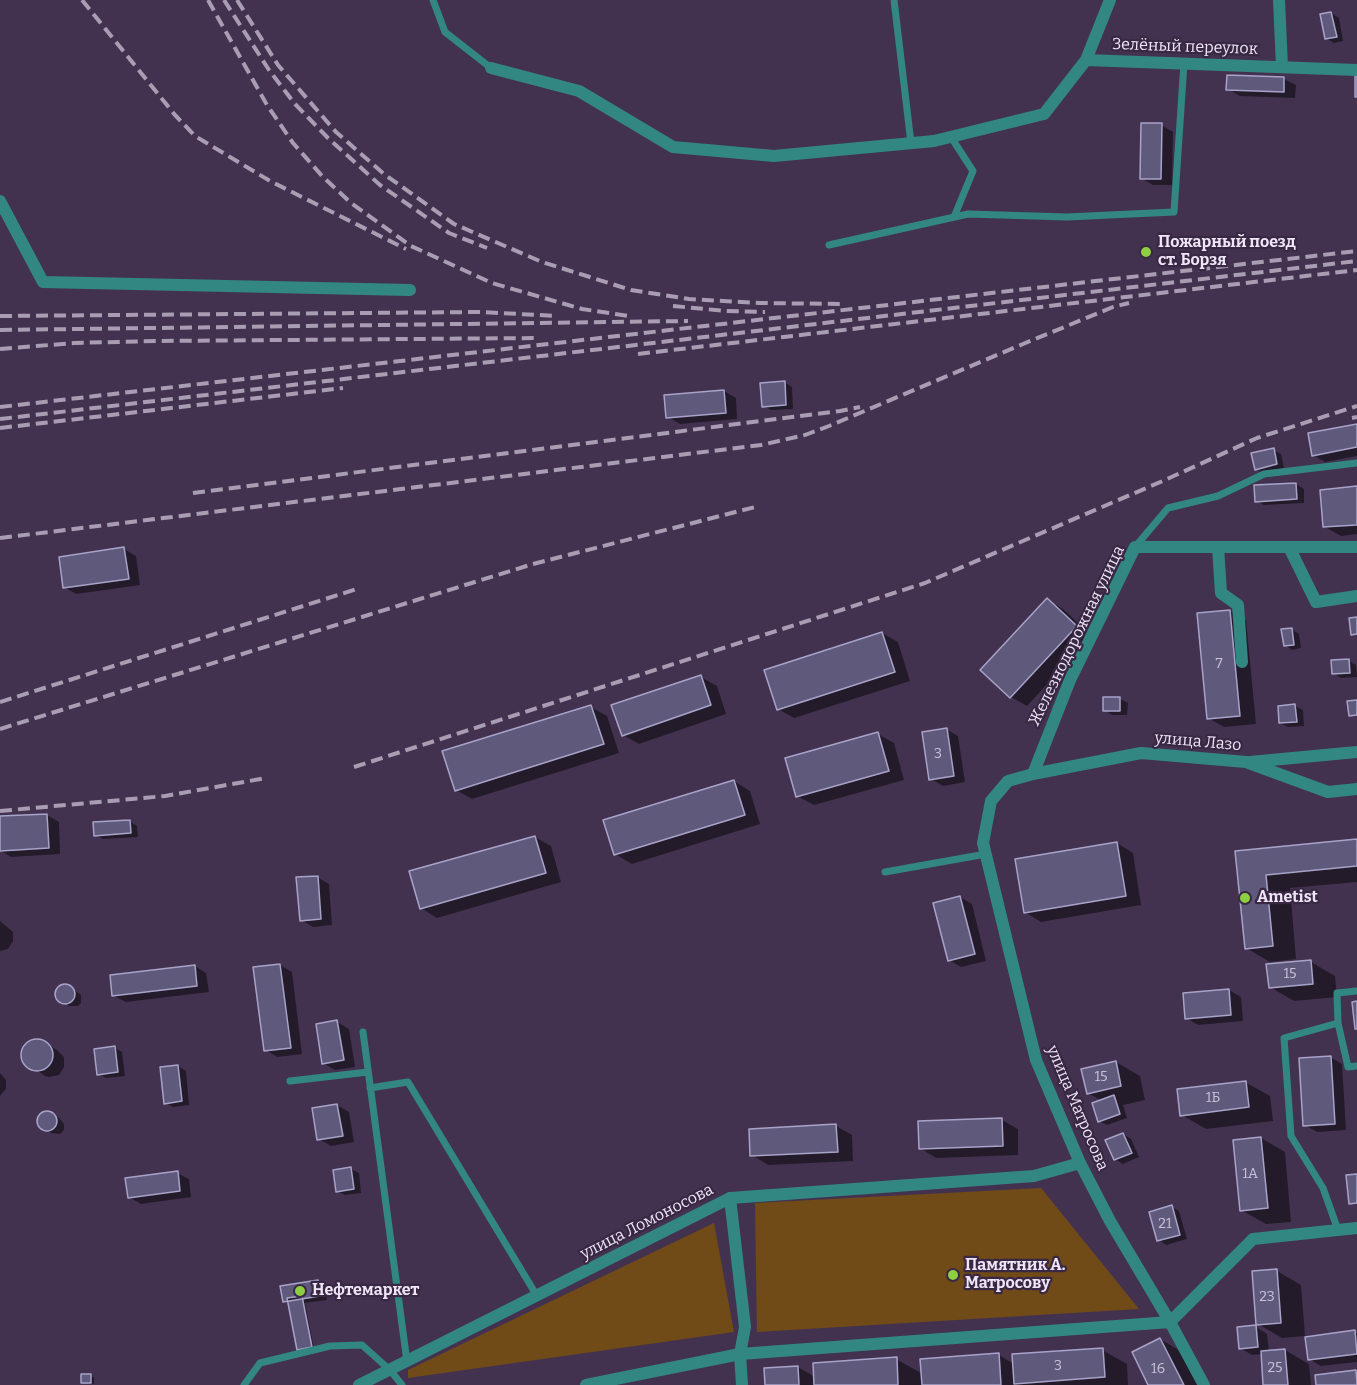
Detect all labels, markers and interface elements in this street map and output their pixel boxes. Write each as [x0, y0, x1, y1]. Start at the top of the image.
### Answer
street label: Зелёный переулок [1112, 35, 1258, 59]
place label: Пожарный поезд ст. Борзя [1158, 233, 1296, 271]
marker: Пожарный поезд ст. Борзя [1139, 245, 1153, 259]
street label: Железнодорожная улица [1025, 543, 1129, 729]
house number: 7 [1215, 656, 1223, 672]
street label: улица Лазо [1154, 729, 1242, 755]
house number: 3 [934, 746, 942, 762]
place label: Ametist [1257, 888, 1318, 908]
marker: Ametist [1238, 891, 1252, 905]
house number: 15 [1283, 966, 1297, 982]
street label: улица Матросова [1042, 1042, 1112, 1174]
house number: 15 [1094, 1069, 1108, 1085]
house number: 1Б [1206, 1090, 1220, 1106]
house number: 1А [1242, 1166, 1258, 1182]
street label: улица Ломоносова [577, 1180, 717, 1264]
house number: 21 [1158, 1216, 1172, 1232]
place label: Памятник А. Матросову [965, 1256, 1066, 1294]
marker: Памятник А. Матросову [946, 1268, 960, 1282]
place label: Нефтемаркет [312, 1281, 419, 1301]
marker: Нефтемаркет [293, 1284, 307, 1298]
house number: 23 [1259, 1289, 1275, 1305]
house number: 3 [1054, 1358, 1062, 1374]
house number: 25 [1267, 1360, 1283, 1376]
house number: 16 [1151, 1361, 1165, 1377]

